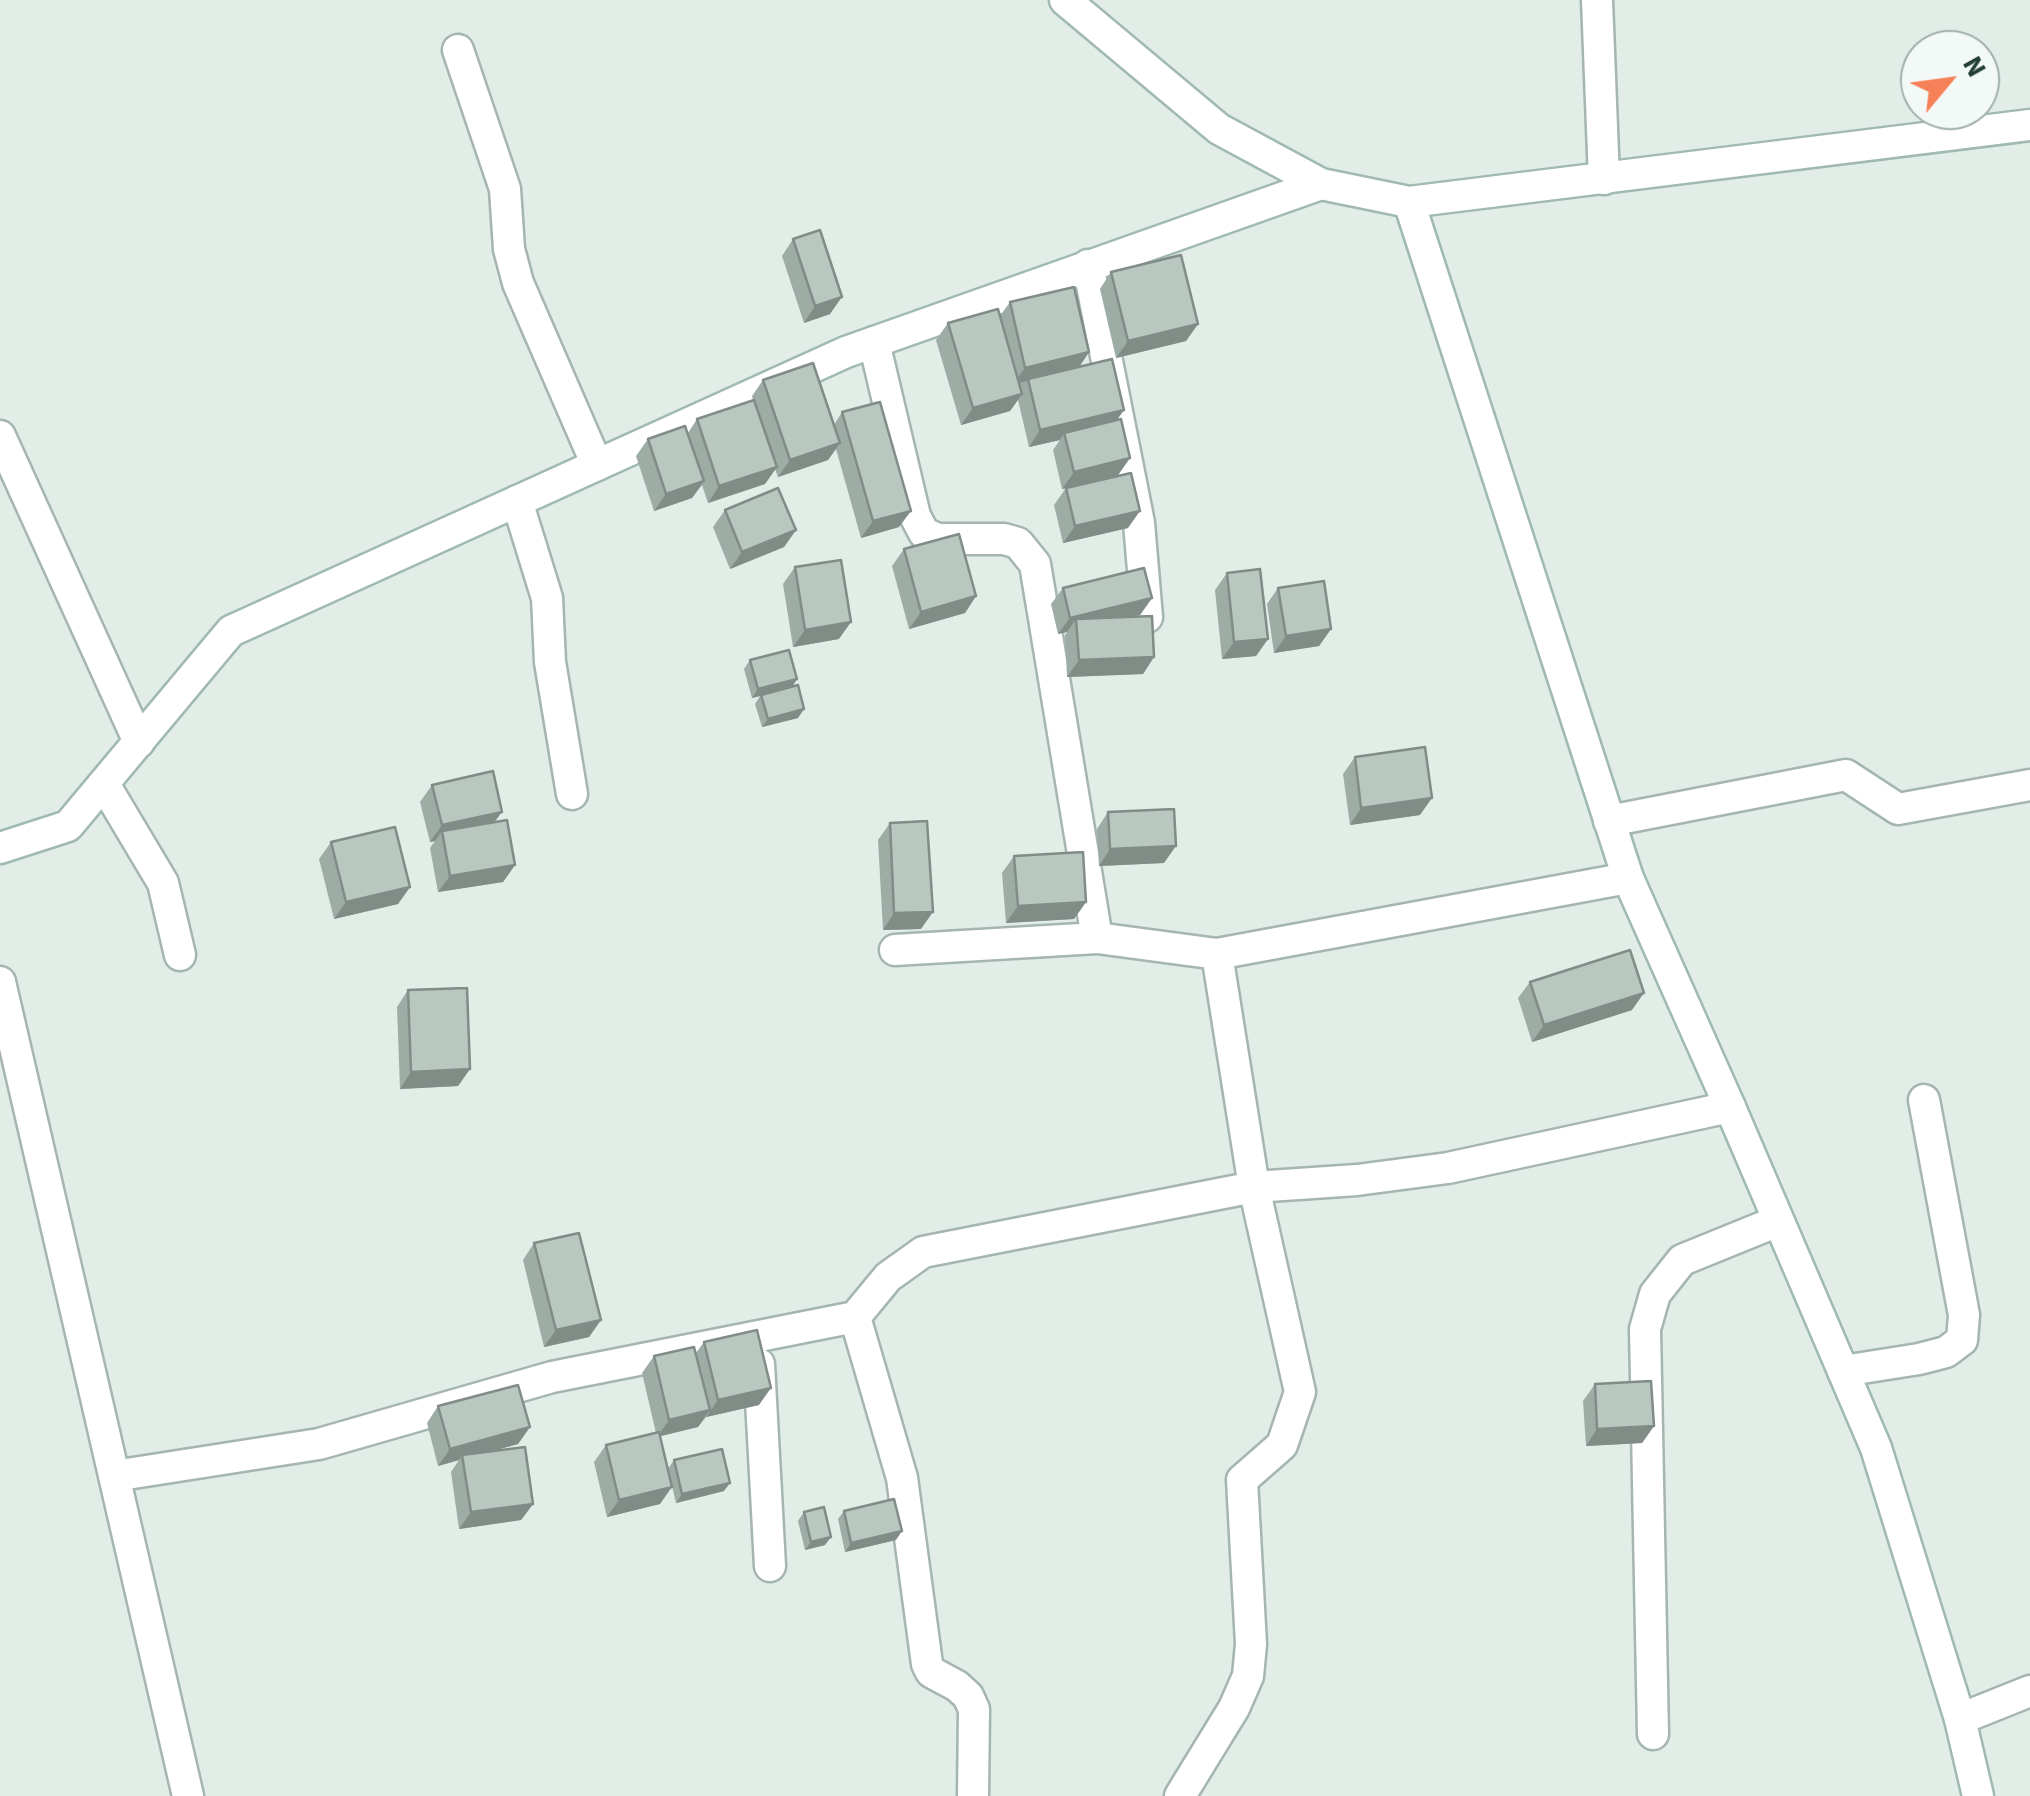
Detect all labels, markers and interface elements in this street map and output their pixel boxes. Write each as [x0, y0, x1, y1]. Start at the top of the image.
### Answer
north arrow [1900, 30, 2000, 130]
text: N [1952, 49, 1996, 84]

